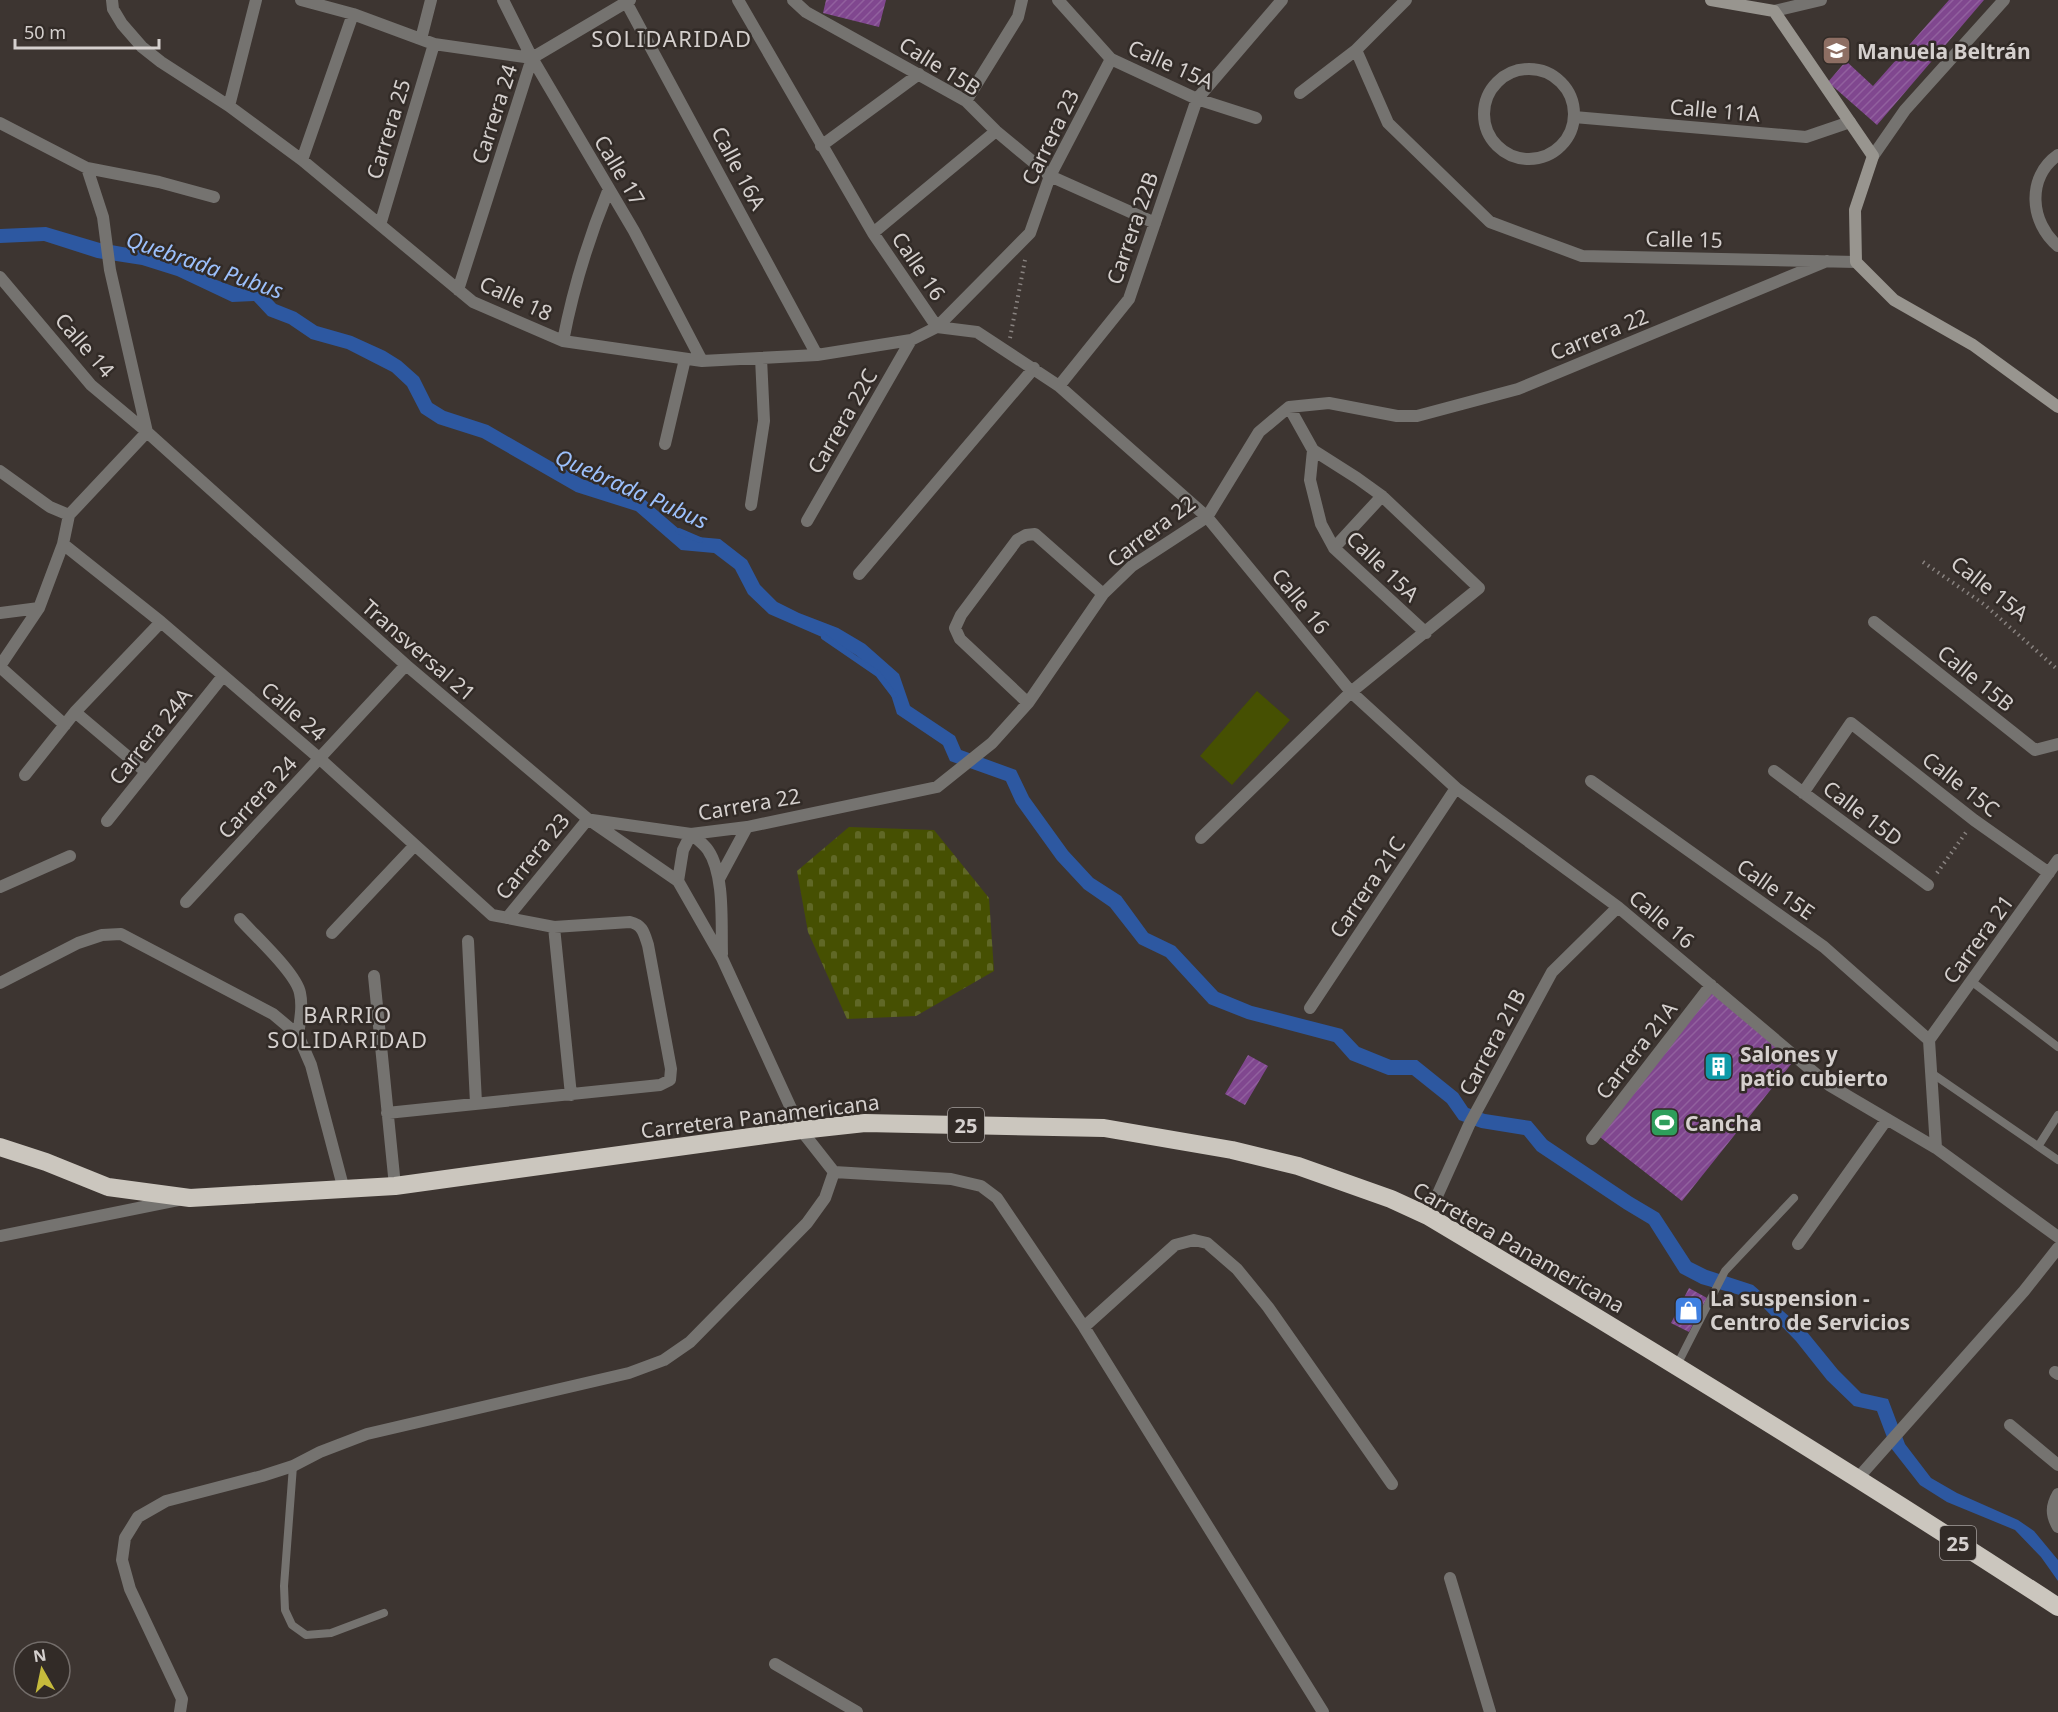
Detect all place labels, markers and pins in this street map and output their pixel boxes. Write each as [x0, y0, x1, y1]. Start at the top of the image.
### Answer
school or university icon: Manuela Beltrán [1820, 35, 1852, 67]
place label: Manuela Beltrán [1857, 37, 2031, 65]
place label: Salones y patio cubierto [1740, 1040, 1888, 1092]
building icon: Salones y patio cubierto [1703, 1050, 1735, 1082]
sports icon: Cancha [1648, 1107, 1680, 1139]
place label: Cancha [1685, 1109, 1762, 1137]
place label: La suspension - Centro de Servicios [1710, 1284, 1910, 1336]
shop icon: La suspension - Centro de Servicios [1673, 1294, 1705, 1326]

